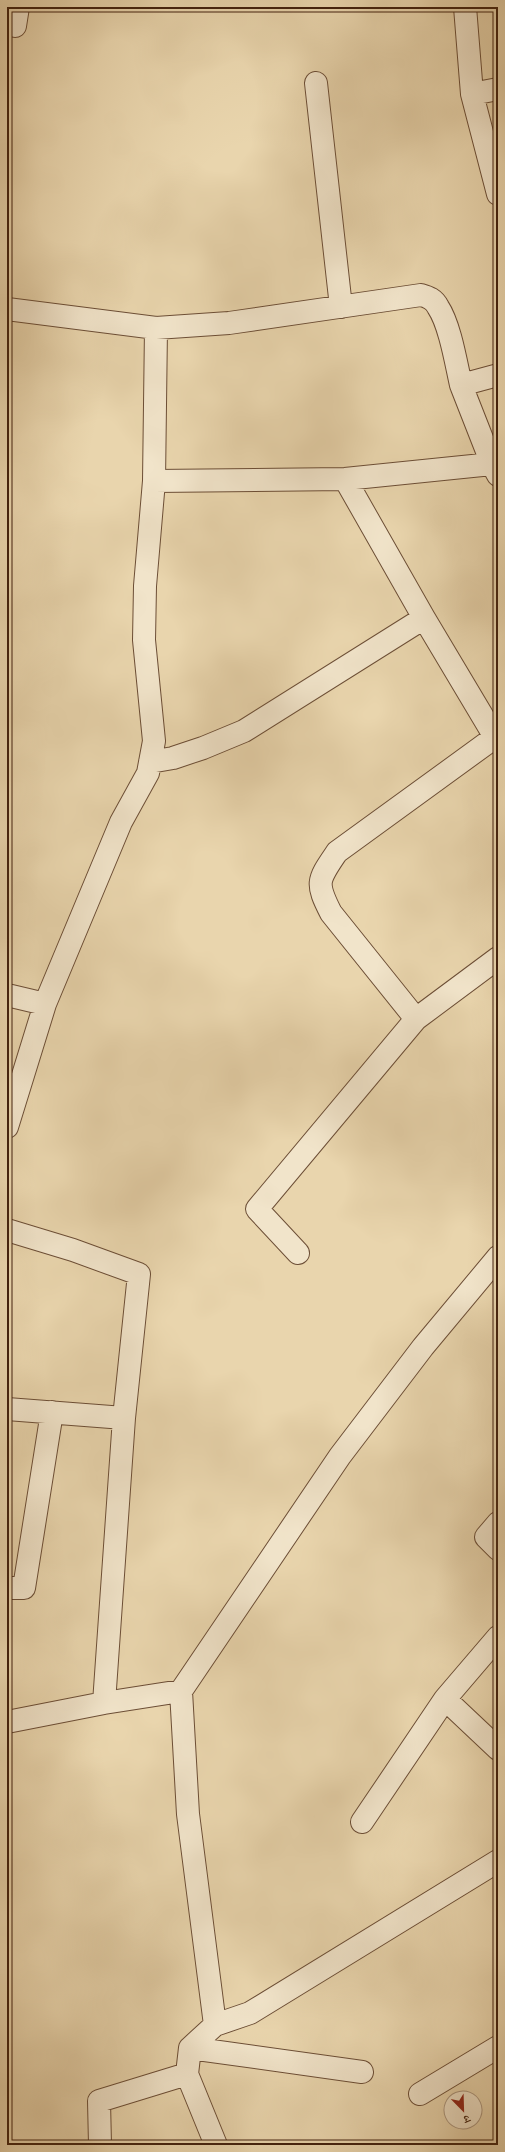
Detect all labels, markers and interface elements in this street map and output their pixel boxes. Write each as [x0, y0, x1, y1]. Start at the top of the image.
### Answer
north arrow [443, 2090, 483, 2130]
text: उ [460, 2110, 474, 2128]

